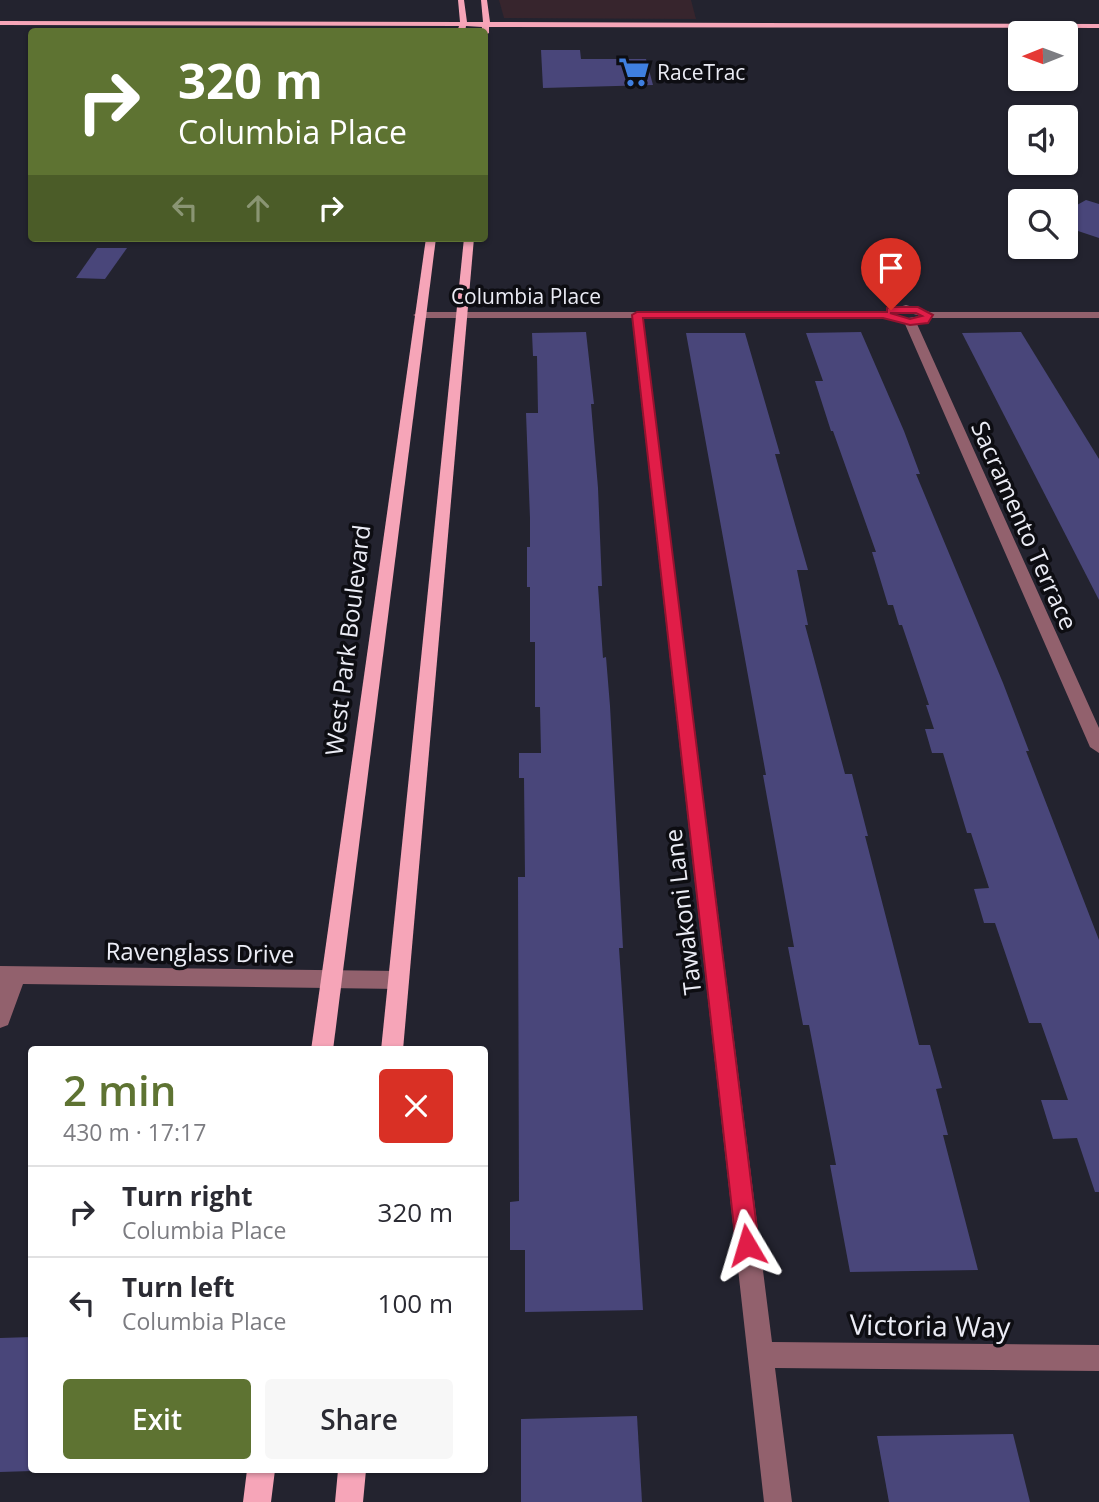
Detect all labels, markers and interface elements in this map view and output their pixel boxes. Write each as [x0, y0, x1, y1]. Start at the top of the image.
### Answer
north arrow [1008, 21, 1078, 91]
map controls [1008, 21, 1078, 259]
text: 320 m [178, 47, 323, 113]
supermarket icon: RaceTrac [617, 55, 651, 89]
icon: right [63, 56, 154, 147]
place label: RaceTrac [657, 58, 745, 86]
button: sound [1008, 105, 1078, 175]
text: Columbia Place [178, 110, 407, 153]
icon: left [166, 189, 204, 227]
icon: ahead [239, 189, 277, 227]
icon: right [312, 189, 350, 227]
button: search [1008, 189, 1078, 259]
pin [861, 238, 921, 310]
icon: arrive [872, 249, 910, 287]
street label: Columbia Place [451, 282, 601, 310]
street label: Sacramento Terrace [964, 415, 1086, 635]
street label: West Park Boulevard [316, 523, 378, 757]
street label: Tawakoni Lane [655, 827, 709, 997]
street label: Ravenglass Drive [105, 934, 295, 970]
text: 2 min [63, 1061, 176, 1118]
button: close [379, 1069, 453, 1143]
text: 430 m · 17:17 [63, 1116, 206, 1148]
text: Turn right [122, 1178, 253, 1214]
icon: right [63, 1193, 101, 1231]
text: 320 m [378, 1194, 453, 1230]
position arrow [710, 1208, 784, 1282]
text: Columbia Place [122, 1214, 287, 1246]
text: Turn left [122, 1269, 234, 1305]
icon: left [63, 1284, 101, 1322]
text: 100 m [378, 1285, 453, 1321]
text: Columbia Place [122, 1305, 287, 1337]
street label: Victoria Way [849, 1305, 1012, 1345]
button: Exit [63, 1379, 251, 1459]
button: Share [265, 1379, 453, 1459]

